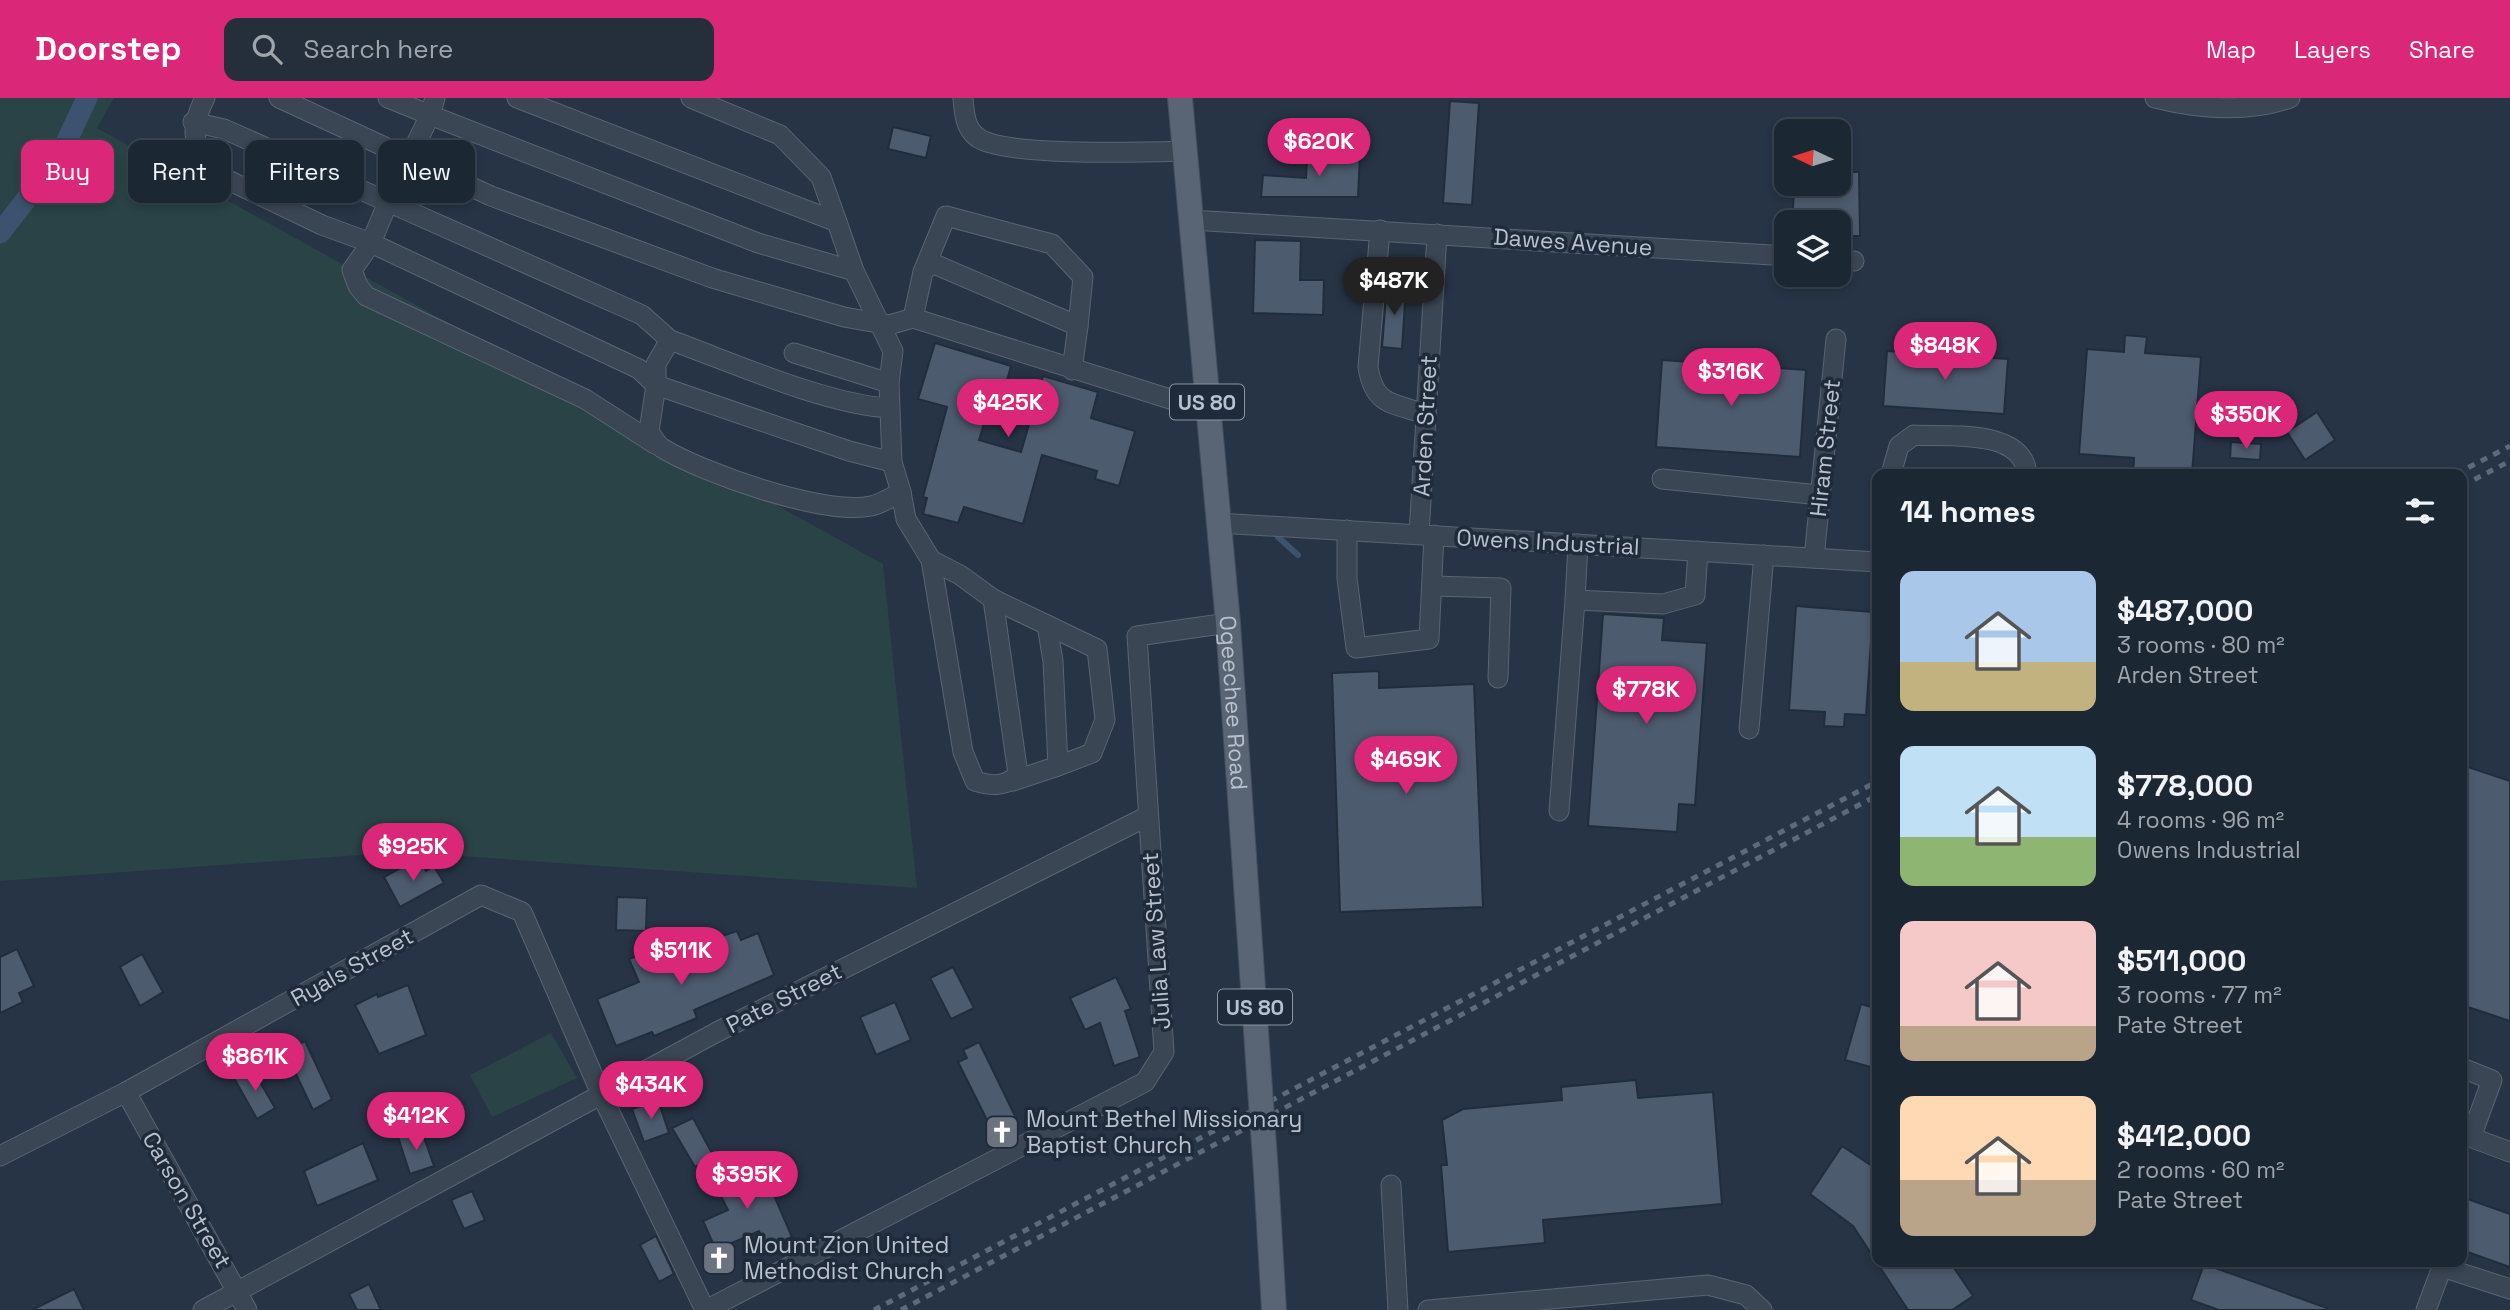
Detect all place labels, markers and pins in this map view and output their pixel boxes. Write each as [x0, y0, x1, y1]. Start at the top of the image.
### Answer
pin: $620K [1270, 118, 1368, 178]
pin: $487K [1345, 258, 1443, 317]
pin: $848K [1896, 322, 1994, 382]
pin: $316K [1682, 348, 1780, 408]
pin: $425K [959, 380, 1057, 439]
pin: $350K [2197, 392, 2295, 451]
pin: $778K [1597, 666, 1695, 726]
pin: $469K [1357, 736, 1455, 796]
pin: $925K [364, 824, 462, 883]
pin: $511K [632, 928, 730, 987]
pin: $861K [206, 1034, 304, 1093]
pin: $434K [602, 1062, 700, 1121]
pin: $412K [367, 1093, 465, 1152]
place label: Mount Bethel Missionary Baptist Church [1026, 1104, 1302, 1160]
church icon: Mount Bethel Missionary Baptist Church [983, 1113, 1021, 1151]
pin: $395K [698, 1152, 796, 1211]
place label: Mount Zion United Methodist Church [744, 1230, 949, 1286]
church icon: Mount Zion United Methodist Church [700, 1239, 738, 1277]

